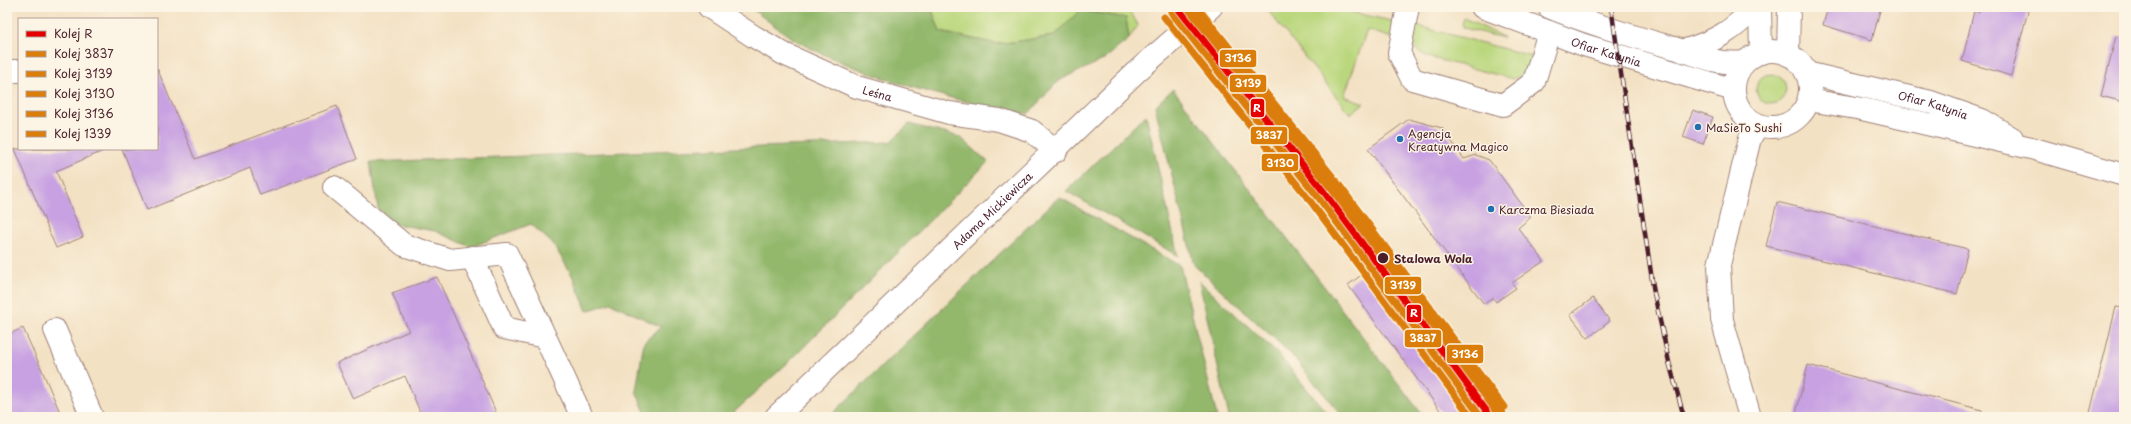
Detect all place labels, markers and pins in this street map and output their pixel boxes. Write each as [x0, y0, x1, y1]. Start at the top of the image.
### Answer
place label: MaSieTo Sushi [1706, 119, 1782, 136]
marker: MaSieTo Sushi [1693, 122, 1703, 132]
place label: Agencja Kreatywna Magico [1408, 125, 1508, 155]
marker: Agencja Kreatywna Magico [1395, 134, 1405, 144]
place label: Karczma Biesiada [1499, 201, 1594, 218]
marker: Karczma Biesiada [1486, 204, 1496, 214]
place label: Stalowa Wola [1394, 250, 1473, 267]
marker: Stalowa Wola [1376, 251, 1390, 265]

